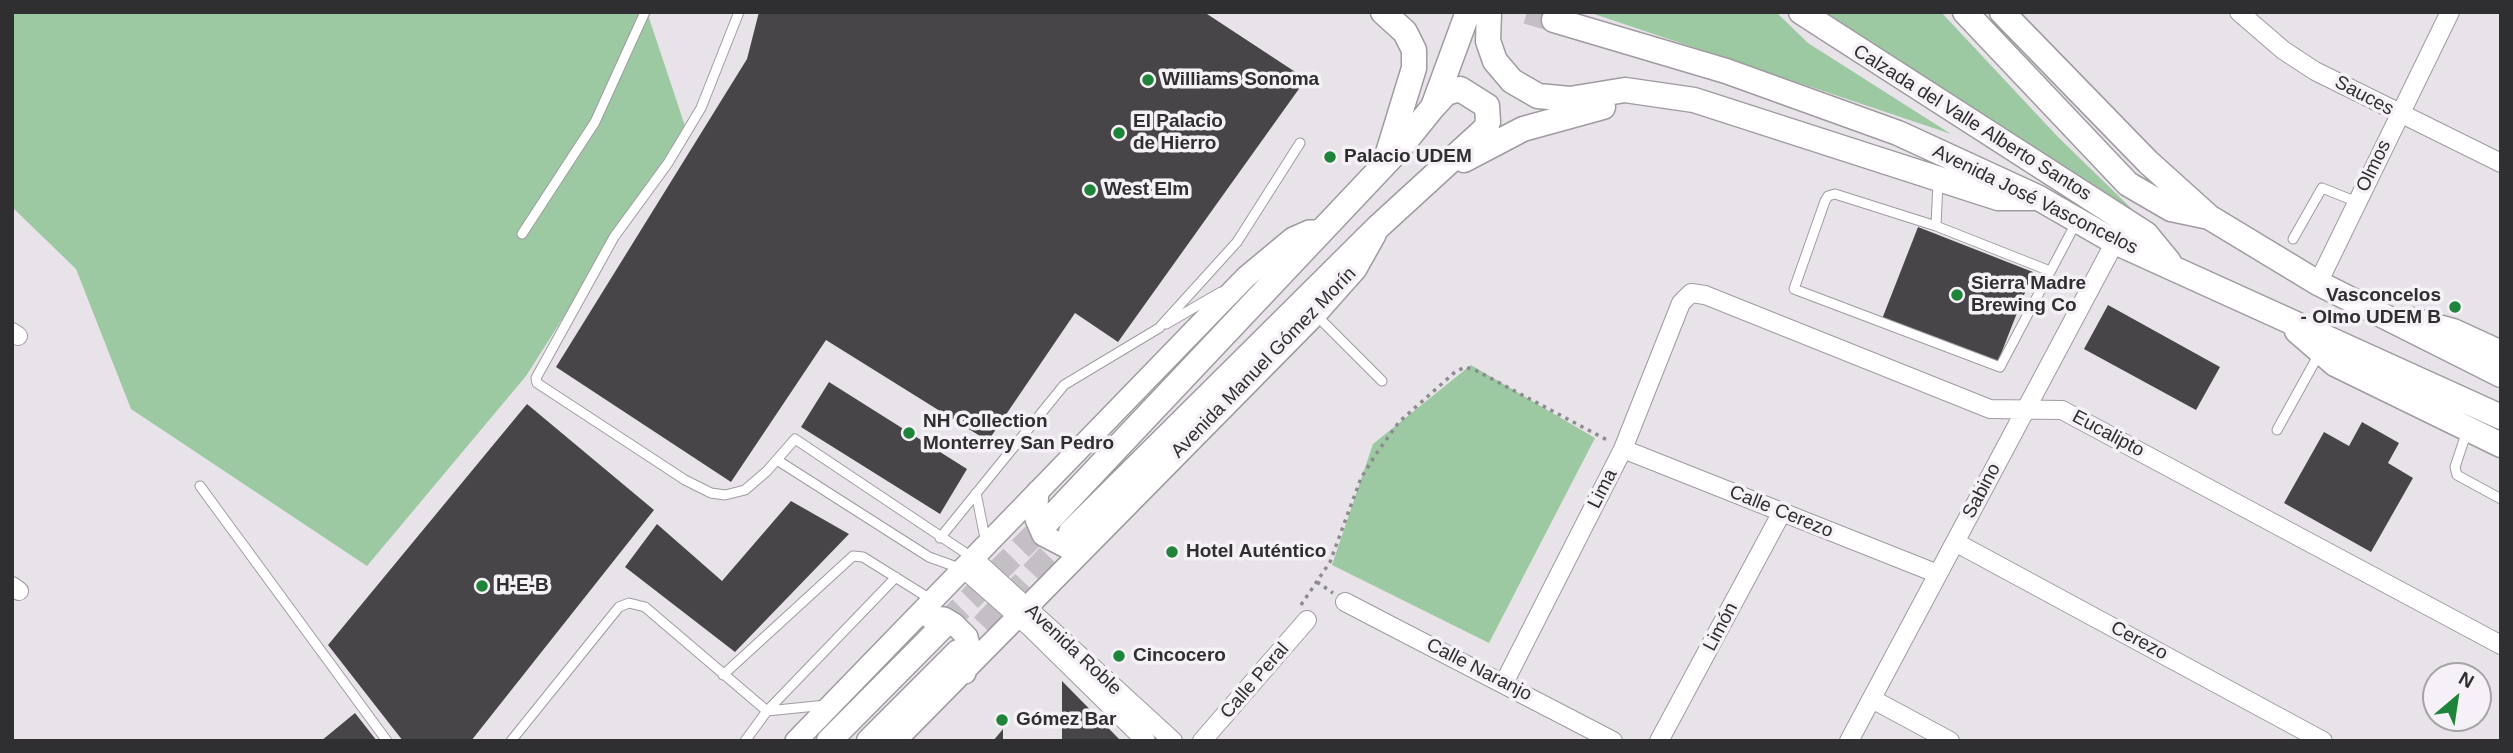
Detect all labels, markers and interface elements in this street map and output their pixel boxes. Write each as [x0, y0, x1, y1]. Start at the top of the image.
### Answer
street label: Calzada del Valle Alberto Santos [1849, 40, 2095, 206]
place label: Williams Sonoma [1162, 69, 1319, 91]
street label: Sauces [2331, 71, 2397, 121]
marker: Williams Sonoma [1140, 72, 1156, 88]
place label: El Palacio de Hierro [1133, 111, 1223, 155]
marker: El Palacio de Hierro [1111, 125, 1127, 141]
street label: Olmos [2352, 136, 2396, 196]
street label: Avenida José Vasconcelos [1929, 140, 2141, 260]
place label: Palacio UDEM [1344, 146, 1472, 168]
marker: Palacio UDEM [1322, 149, 1338, 165]
place label: West Elm [1104, 179, 1189, 201]
marker: West Elm [1082, 182, 1098, 198]
street label: Avenida Manuel Gómez Morín [1167, 263, 1361, 463]
place label: Sierra Madre Brewing Co [1971, 273, 2086, 317]
place label: Vasconcelos - Olmo UDEM B [2301, 285, 2441, 329]
marker: Sierra Madre Brewing Co [1949, 287, 1965, 303]
marker: Vasconcelos - Olmo UDEM B [2447, 299, 2463, 315]
street label: Eucalipto [2068, 406, 2148, 462]
place label: NH Collection Monterrey San Pedro [923, 411, 1114, 455]
marker: NH Collection Monterrey San Pedro [901, 425, 917, 441]
street label: Sabino [1958, 460, 2006, 522]
street label: Lima [1583, 465, 1623, 513]
street label: Calle Cerezo [1726, 481, 1836, 543]
place label: Hotel Auténtico [1186, 541, 1326, 563]
marker: Hotel Auténtico [1164, 544, 1180, 560]
place label: H-E-B [496, 575, 549, 597]
marker: H-E-B [474, 578, 490, 594]
street label: Limón [1699, 599, 1743, 655]
street label: Avenida Roble [1020, 600, 1126, 700]
street label: Cerezo [2107, 617, 2171, 665]
street label: Calle Naranjo [1423, 634, 1535, 706]
street label: Calle Peral [1216, 638, 1294, 724]
place label: Cincocero [1133, 645, 1226, 667]
marker: Cincocero [1111, 648, 1127, 664]
north arrow [2422, 662, 2492, 732]
text: N [2455, 667, 2478, 692]
place label: Gómez Bar [1016, 709, 1116, 731]
marker: Gómez Bar [994, 712, 1010, 728]

